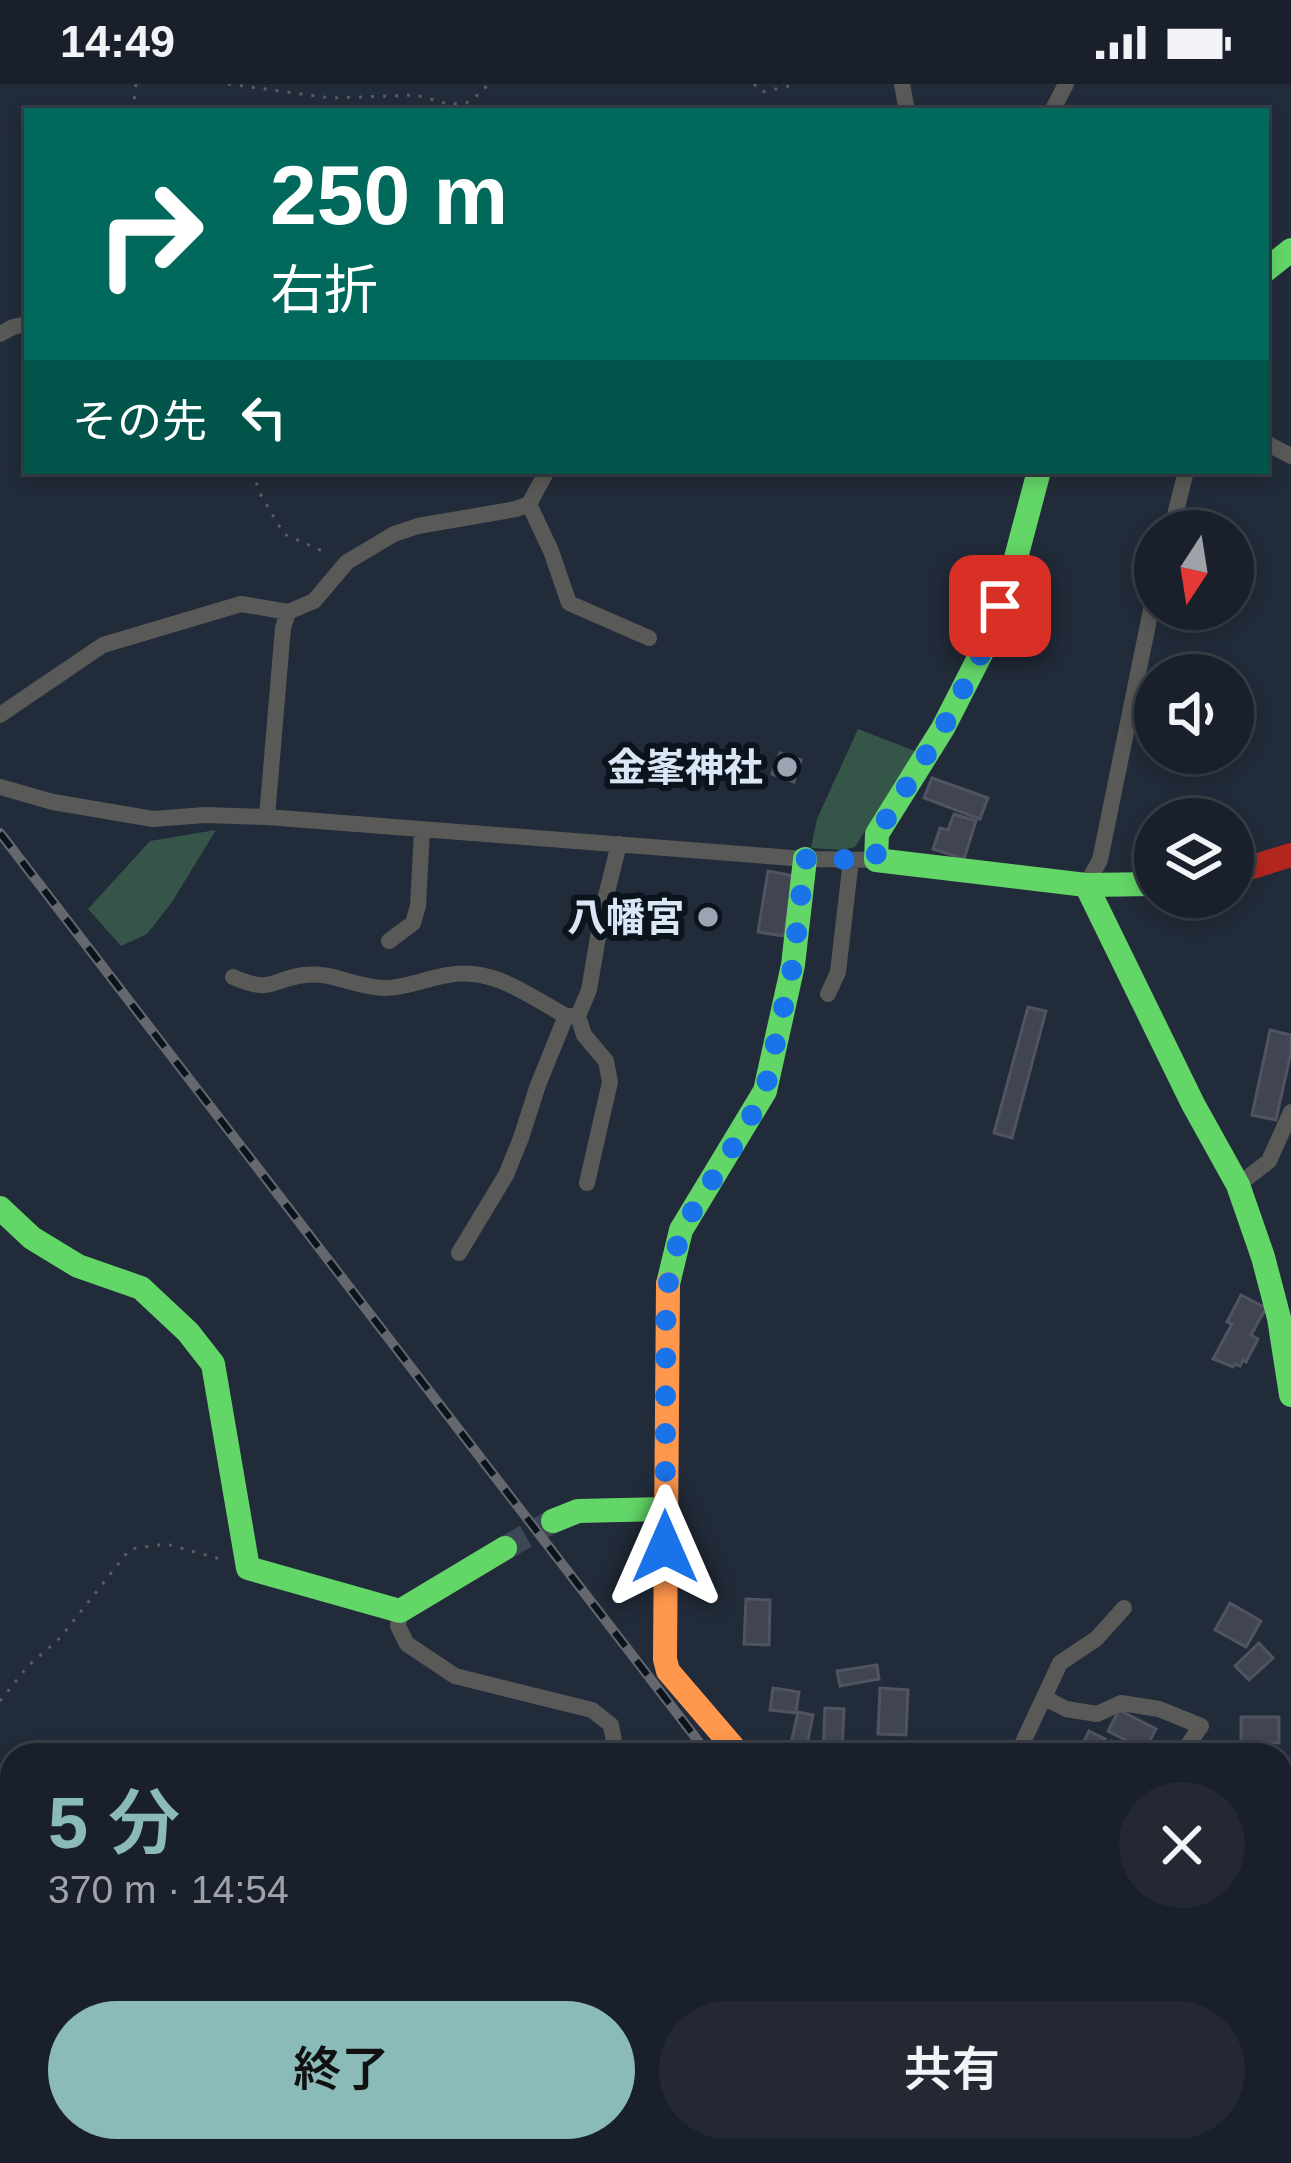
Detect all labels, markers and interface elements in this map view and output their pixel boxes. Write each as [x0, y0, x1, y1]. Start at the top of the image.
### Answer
text: 14:49 [60, 16, 175, 67]
text: 250 m [270, 148, 508, 242]
icon: right [72, 156, 228, 312]
text: 右折 [270, 260, 378, 320]
icon: left [231, 384, 297, 450]
text: その先 [72, 396, 207, 447]
north arrow [1134, 510, 1254, 630]
map controls [1134, 510, 1254, 918]
pin [949, 555, 1051, 657]
icon: arrive [967, 573, 1033, 639]
button: sound [1134, 654, 1254, 774]
place label: 金峯神社 [607, 746, 763, 789]
marker: 金峯神社 [774, 754, 800, 780]
button: layers [1134, 798, 1254, 918]
place label: 八幡宮 [567, 896, 684, 939]
marker: 八幡宮 [695, 904, 721, 930]
position arrow [602, 1484, 728, 1610]
button: close [1119, 1782, 1245, 1908]
text: 5 分 [48, 1783, 180, 1863]
text: 370 m · 14:54 [48, 1868, 289, 1911]
button: 終了 [48, 2001, 635, 2139]
button: 共有 [659, 2001, 1245, 2139]

